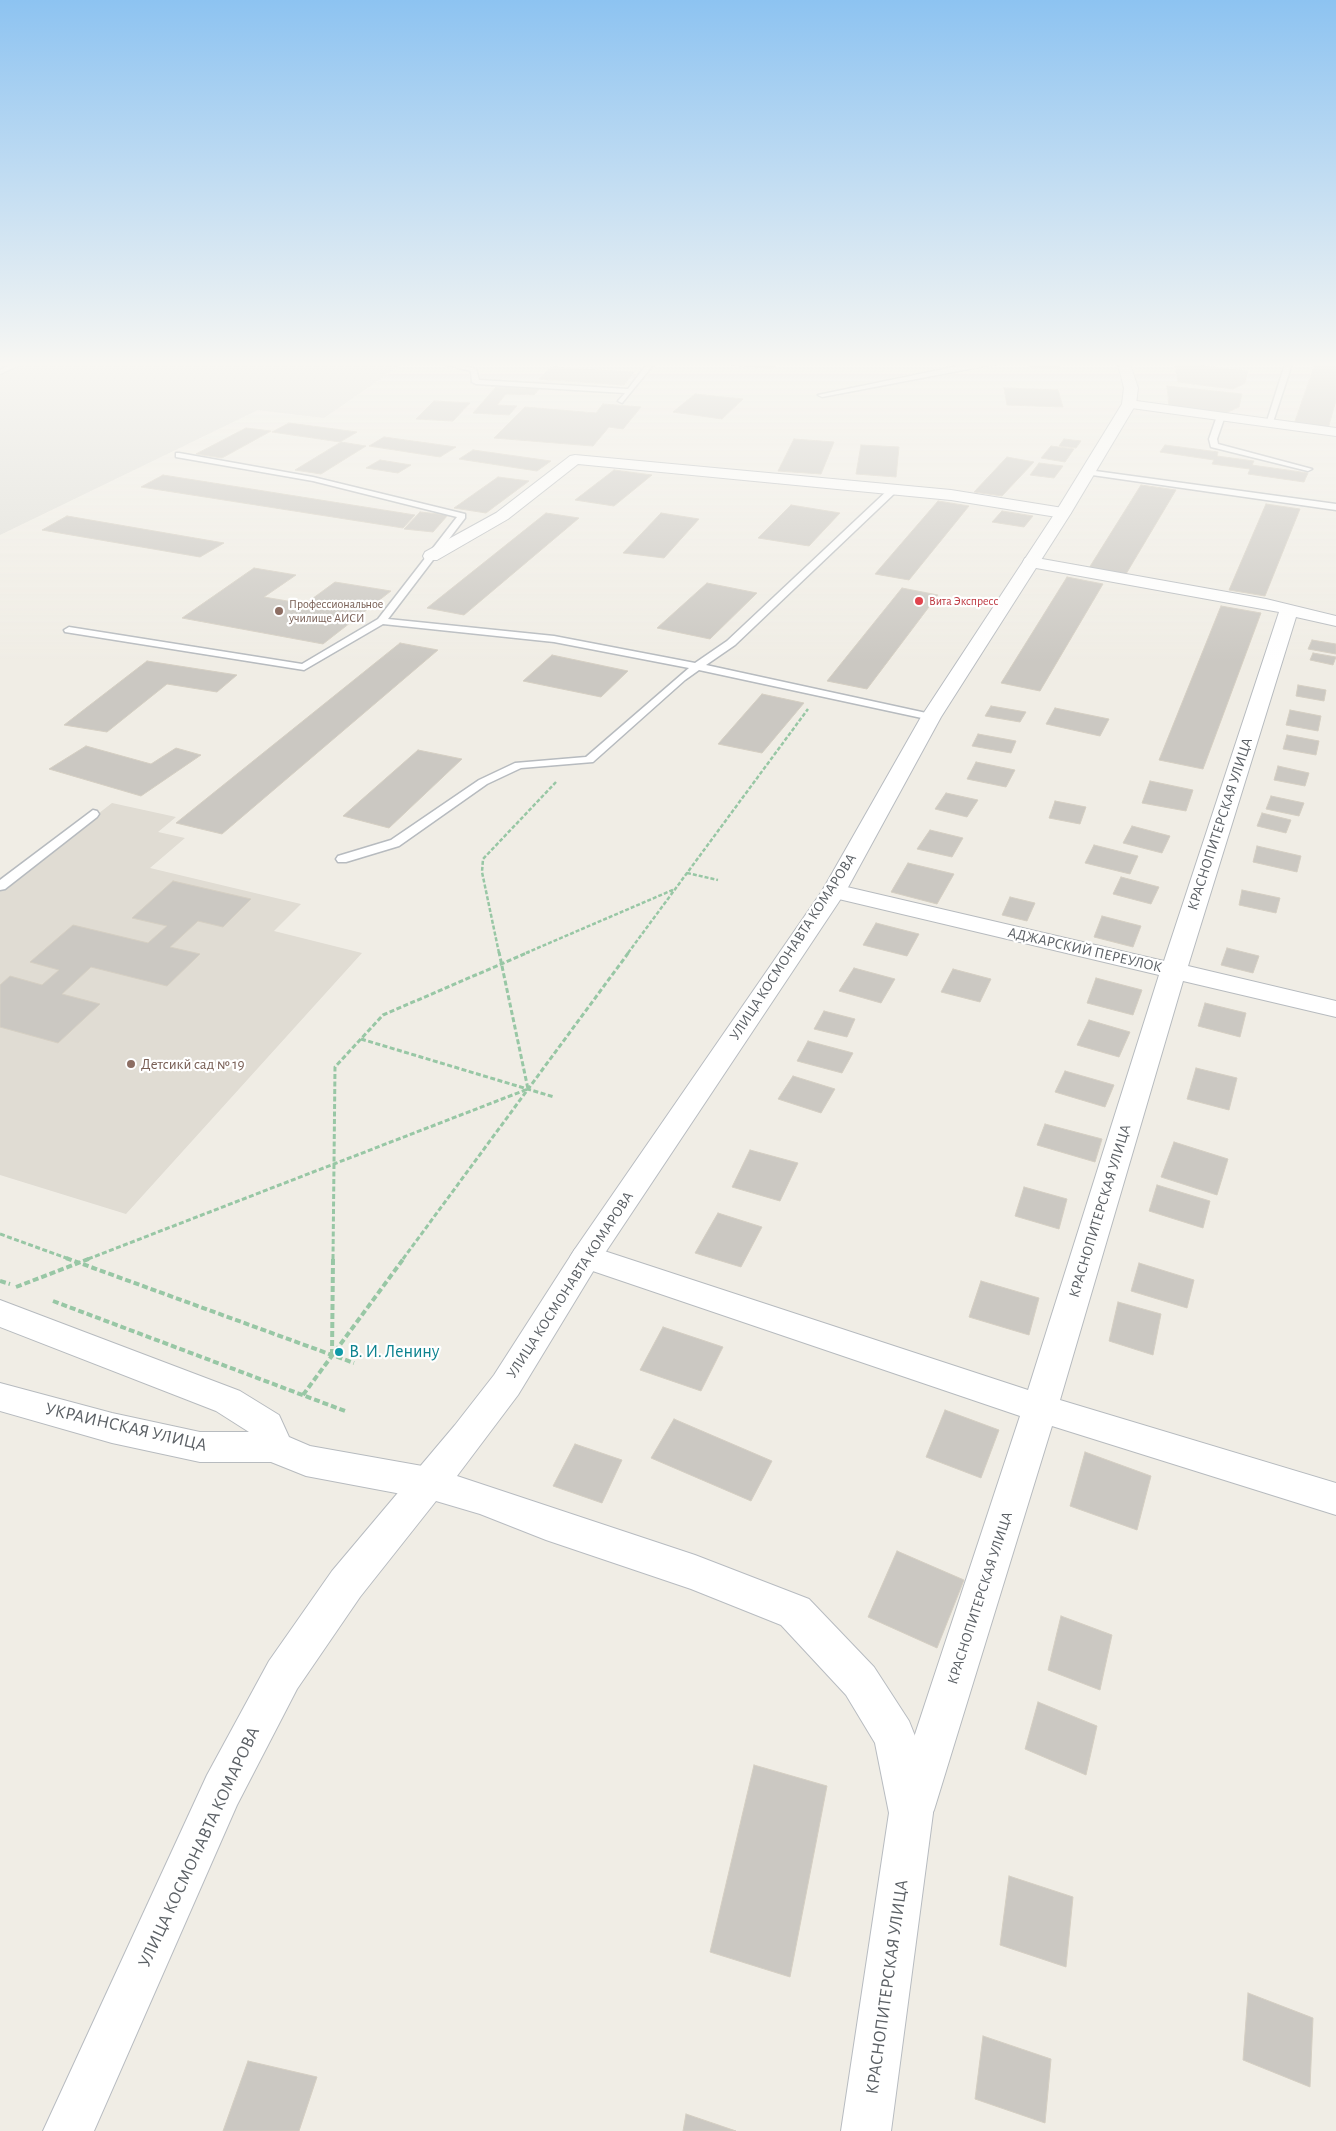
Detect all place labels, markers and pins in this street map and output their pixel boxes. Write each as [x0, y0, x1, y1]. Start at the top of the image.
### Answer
place label: Вита Экспресс [929, 594, 998, 608]
marker: Вита Экспресс [913, 595, 925, 607]
place label: Профессиональное училище АИСИ [289, 597, 383, 625]
marker: Профессиональное училище АИСИ [273, 605, 285, 617]
place label: Детсикй сад № 19 [141, 1055, 244, 1073]
marker: Детсикй сад № 19 [125, 1058, 137, 1070]
place label: В. И. Ленину [349, 1341, 439, 1363]
marker: В. И. Ленину [333, 1346, 345, 1358]

